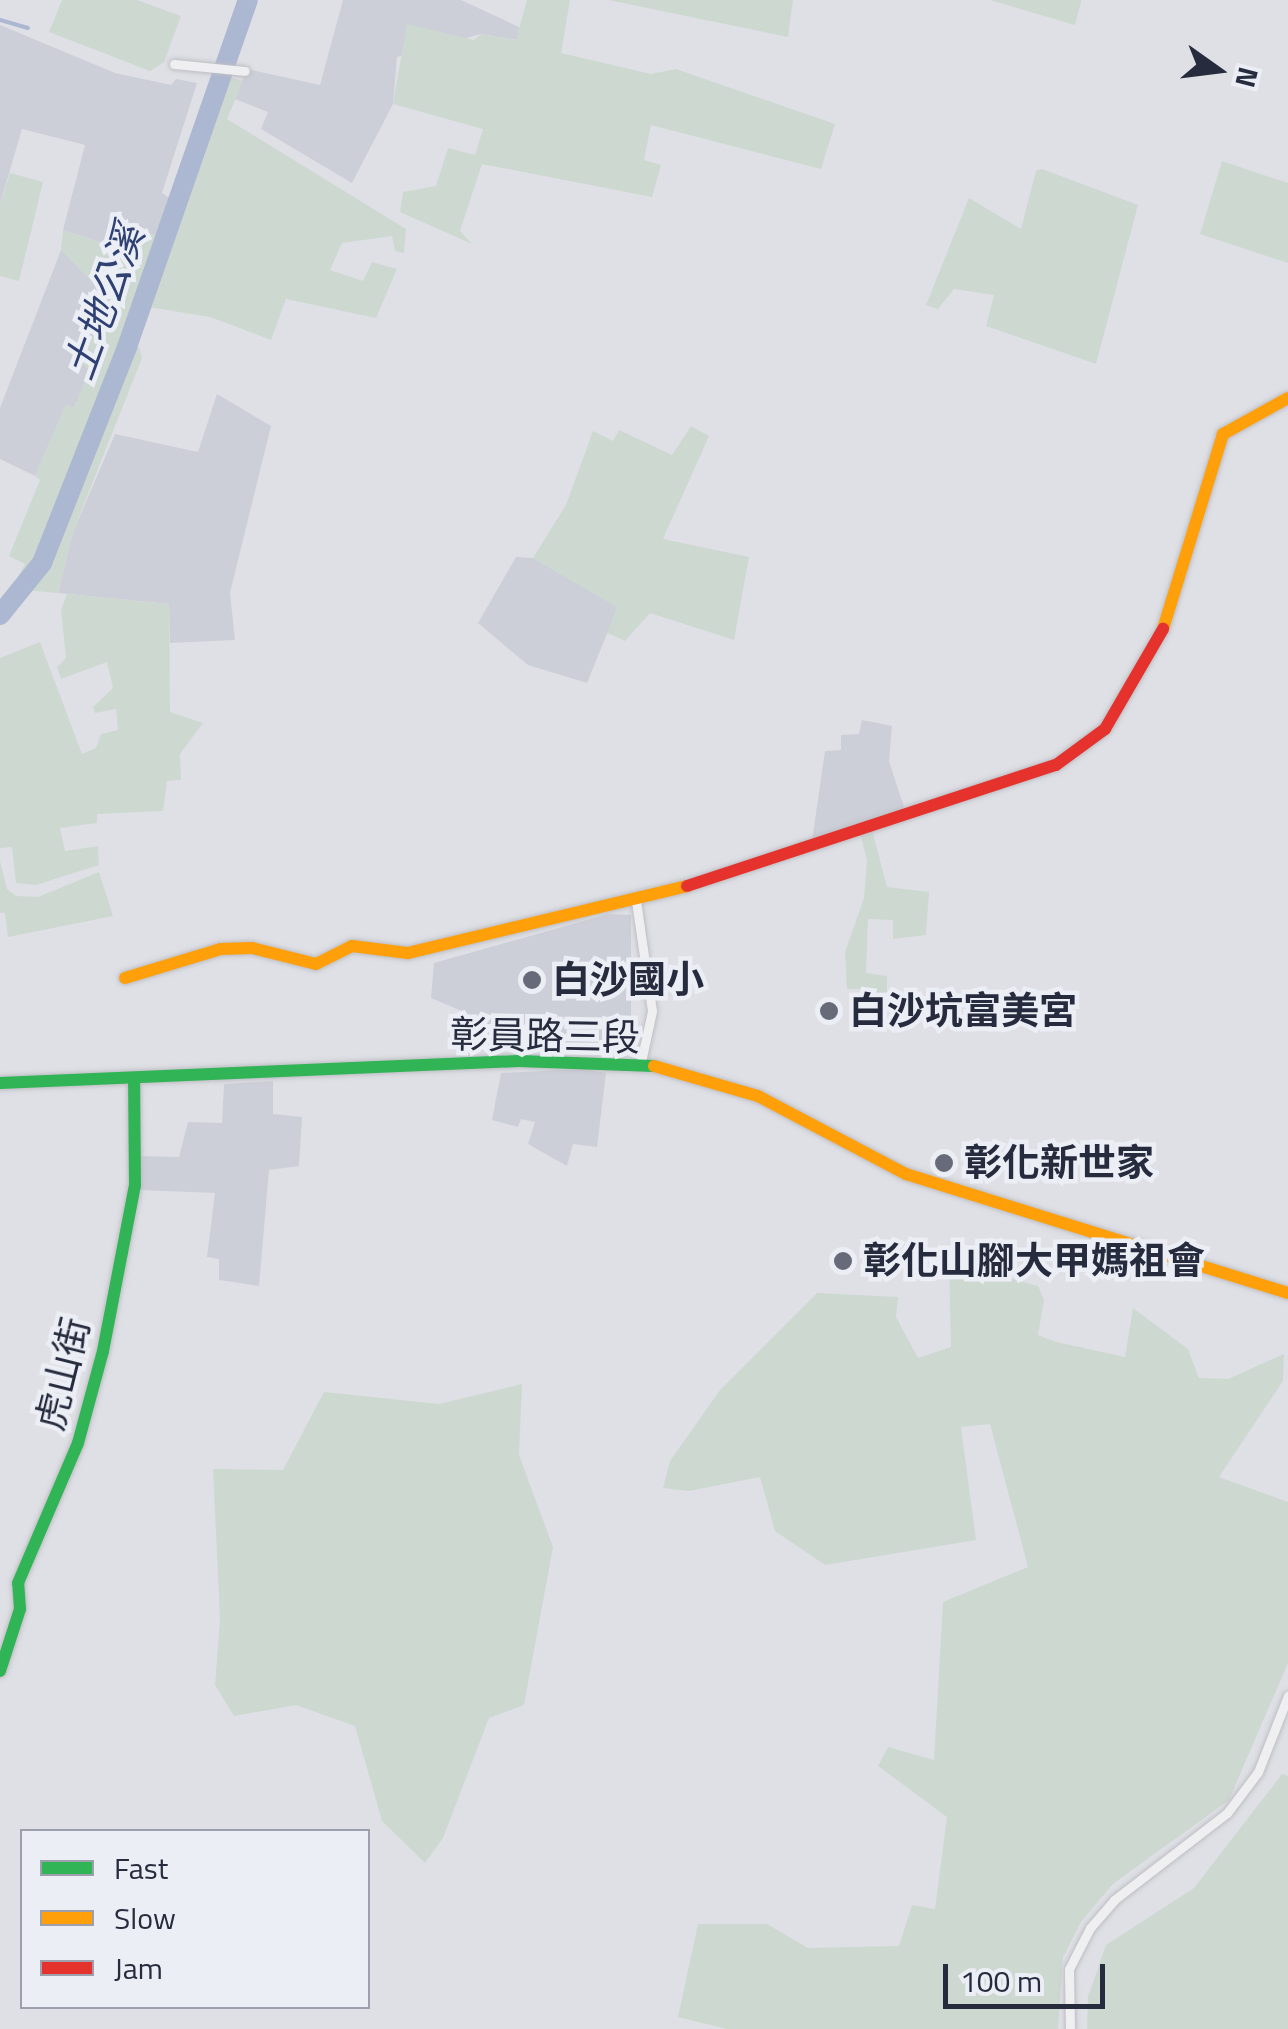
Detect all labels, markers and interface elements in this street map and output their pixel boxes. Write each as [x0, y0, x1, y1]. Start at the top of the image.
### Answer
north arrow [1168, 20, 1268, 120]
text: N [1224, 63, 1271, 92]
water label: 土地公溪 [54, 219, 154, 385]
place label: 白沙國小 [552, 957, 704, 1003]
marker: 白沙國小 [521, 969, 543, 991]
place label: 白沙坑富美宮 [849, 988, 1077, 1034]
marker: 白沙坑富美宮 [818, 1000, 840, 1022]
street label: 彰員路三段 [450, 1012, 640, 1060]
place label: 彰化新世家 [964, 1140, 1154, 1186]
marker: 彰化新世家 [933, 1152, 955, 1174]
place label: 彰化山腳大甲媽祖會 [863, 1238, 1205, 1284]
marker: 彰化山腳大甲媽祖會 [832, 1250, 854, 1272]
street label: 虎山街 [27, 1313, 99, 1435]
legend [20, 1829, 370, 2009]
text: Fast [114, 1845, 168, 1891]
text: Slow [114, 1895, 176, 1941]
scale bar [948, 1944, 1110, 2006]
text: Jam [114, 1945, 163, 1991]
text: 100 m [960, 1958, 1042, 2004]

